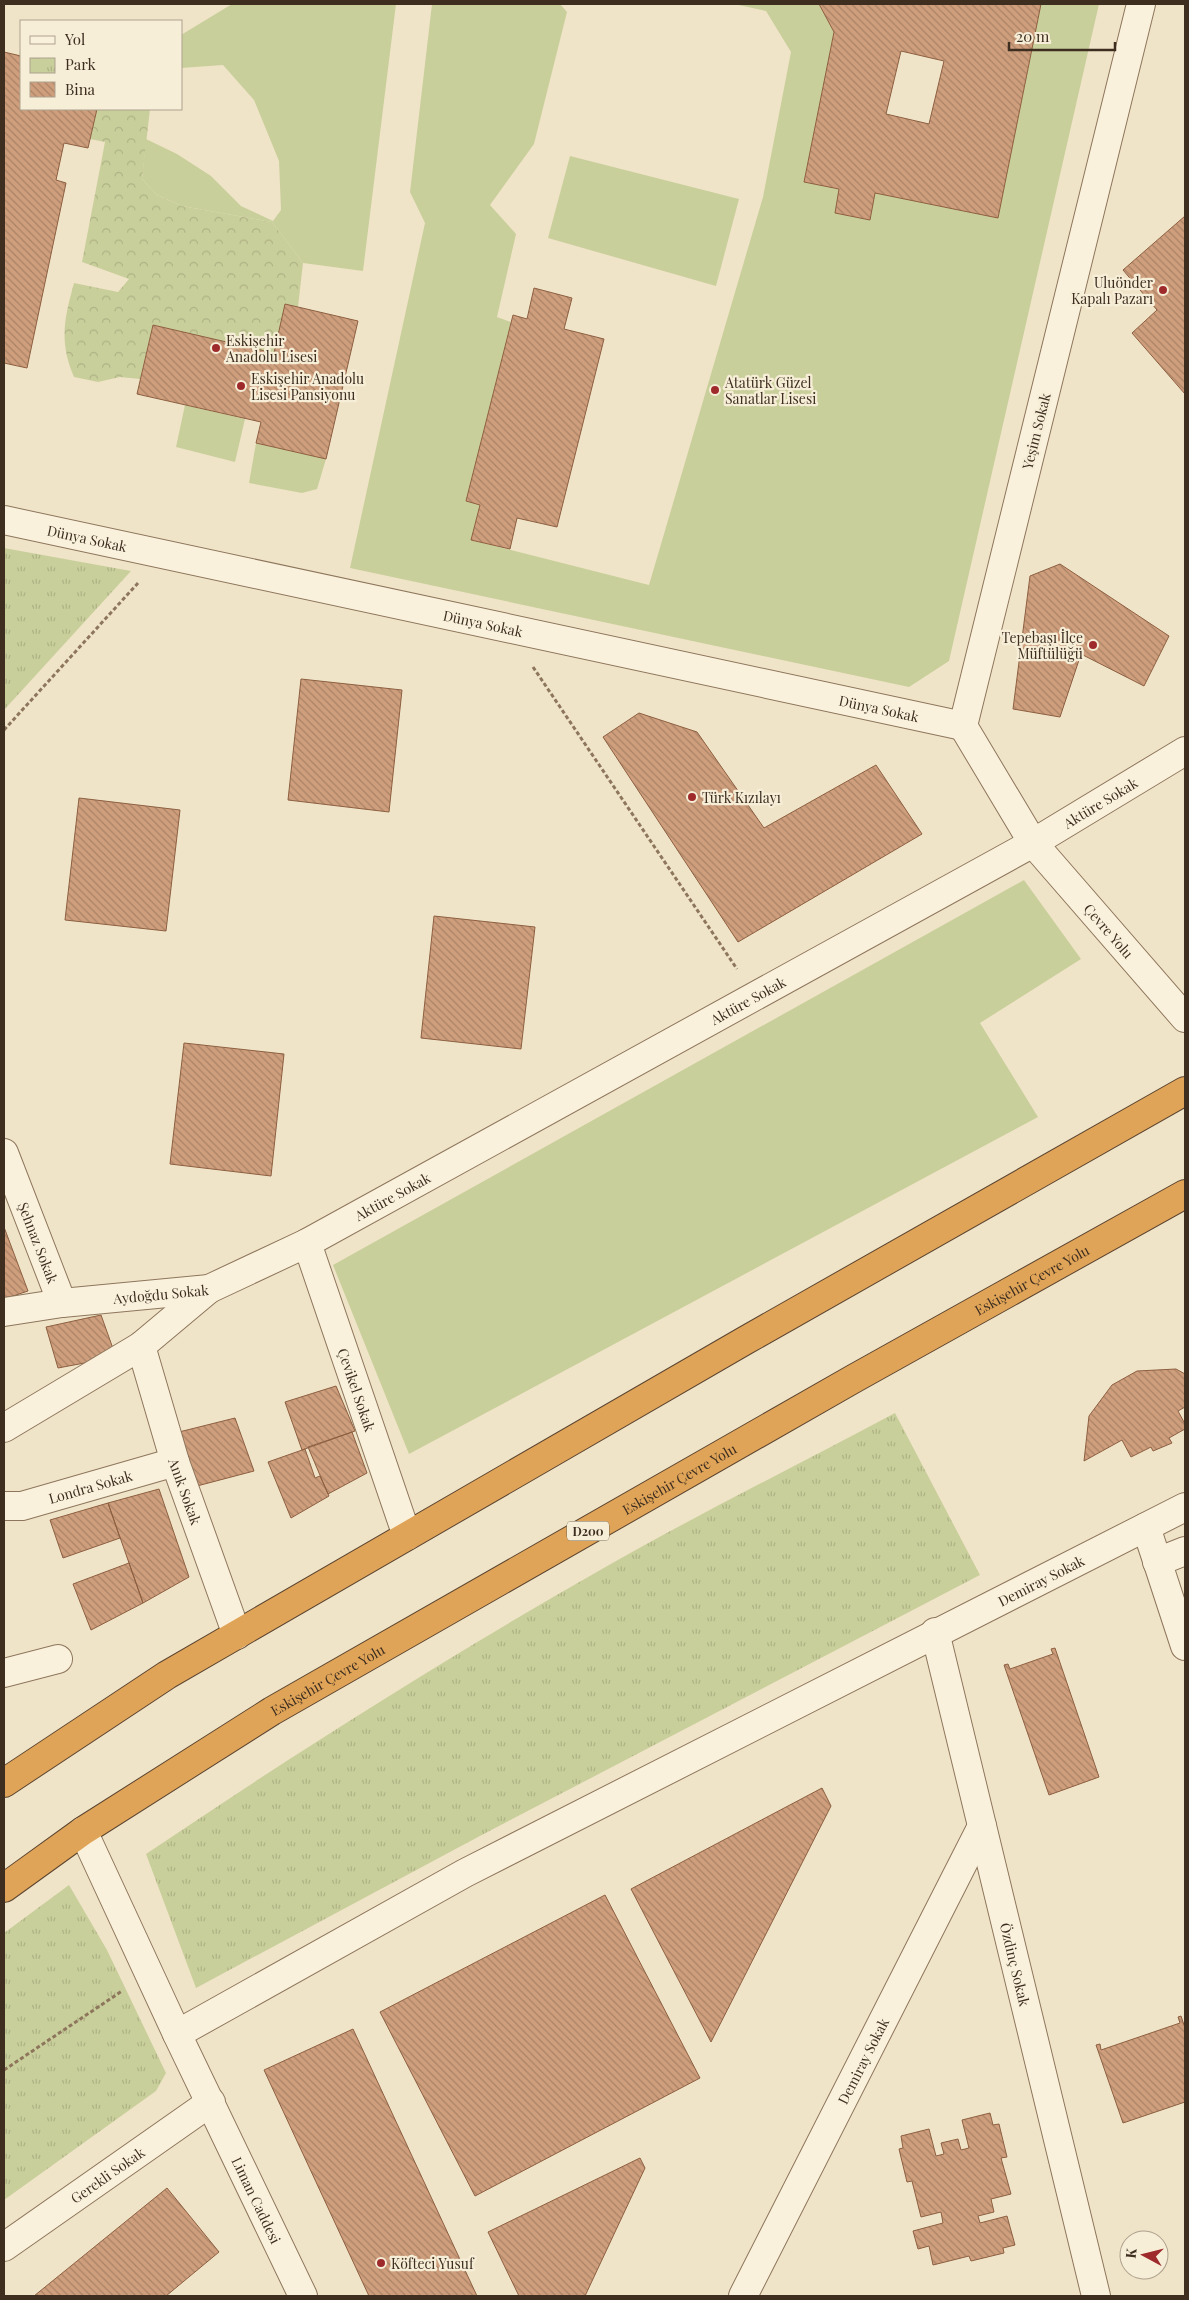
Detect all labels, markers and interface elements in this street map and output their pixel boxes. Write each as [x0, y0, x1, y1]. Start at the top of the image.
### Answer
legend [20, 20, 182, 110]
scale bar [1009, 20, 1115, 52]
text: 20 m [1016, 26, 1050, 46]
text: Yol [64, 29, 85, 49]
text: Park [65, 54, 97, 74]
text: Bina [65, 79, 96, 99]
place label: Uluönder Kapalı Pazarı [1071, 273, 1154, 308]
marker: Uluönder Kapalı Pazarı [1157, 284, 1169, 296]
place label: Eskişehir Anadolu Lisesi [225, 331, 317, 366]
marker: Eskişehir Anadolu Lisesi [210, 342, 222, 354]
place label: Eskişehir Anadolu Lisesi Pansiyonu [251, 369, 364, 404]
place label: Atatürk Güzel Sanatlar Lisesi [724, 373, 816, 408]
marker: Eskişehir Anadolu Lisesi Pansiyonu [235, 380, 247, 392]
marker: Atatürk Güzel Sanatlar Lisesi [709, 384, 721, 396]
street label: Yeşim Sokak [1017, 391, 1055, 472]
street label: Dünya Sokak [45, 520, 129, 556]
street label: Dünya Sokak [441, 605, 525, 641]
place label: Tepebaşı İlçe Müftülüğü [1001, 628, 1083, 663]
marker: Tepebaşı İlçe Müftülüğü [1087, 639, 1099, 651]
street label: Dünya Sokak [837, 690, 921, 726]
street label: Aktüre Sokak [1059, 772, 1141, 833]
place label: Türk Kızılayı [702, 788, 781, 807]
marker: Türk Kızılayı [686, 791, 698, 803]
street label: Çevre Yolu [1080, 899, 1138, 962]
street label: Aktüre Sokak [706, 971, 789, 1029]
street label: Aktüre Sokak [350, 1167, 434, 1225]
street label: Şehnaz Sokak [14, 1199, 63, 1286]
street label: Eskişehir Çevre Yolu [971, 1240, 1092, 1319]
street label: Aydoğdu Sokak [111, 1280, 210, 1308]
street label: Çevikel Sokak [334, 1345, 380, 1434]
street label: Eskişehir Çevre Yolu [619, 1438, 739, 1519]
street label: Anık Sokak [164, 1454, 206, 1528]
street label: Londra Sokak [46, 1465, 135, 1507]
road number: D200 [567, 1522, 609, 1540]
street label: Demiray Sokak [995, 1550, 1088, 1610]
street label: Eskişehir Çevre Yolu [267, 1639, 388, 1719]
street label: Özdinç Sokak [996, 1921, 1035, 2008]
street label: Demiray Sokak [833, 2014, 893, 2107]
street label: Gerekli Sokak [66, 2142, 148, 2207]
street label: Liman Caddesi [228, 2154, 286, 2247]
north arrow [1119, 2230, 1169, 2280]
text: K [1121, 2246, 1141, 2259]
place label: Köfteci Yusuf [391, 2254, 475, 2273]
marker: Köfteci Yusuf [375, 2257, 387, 2269]

